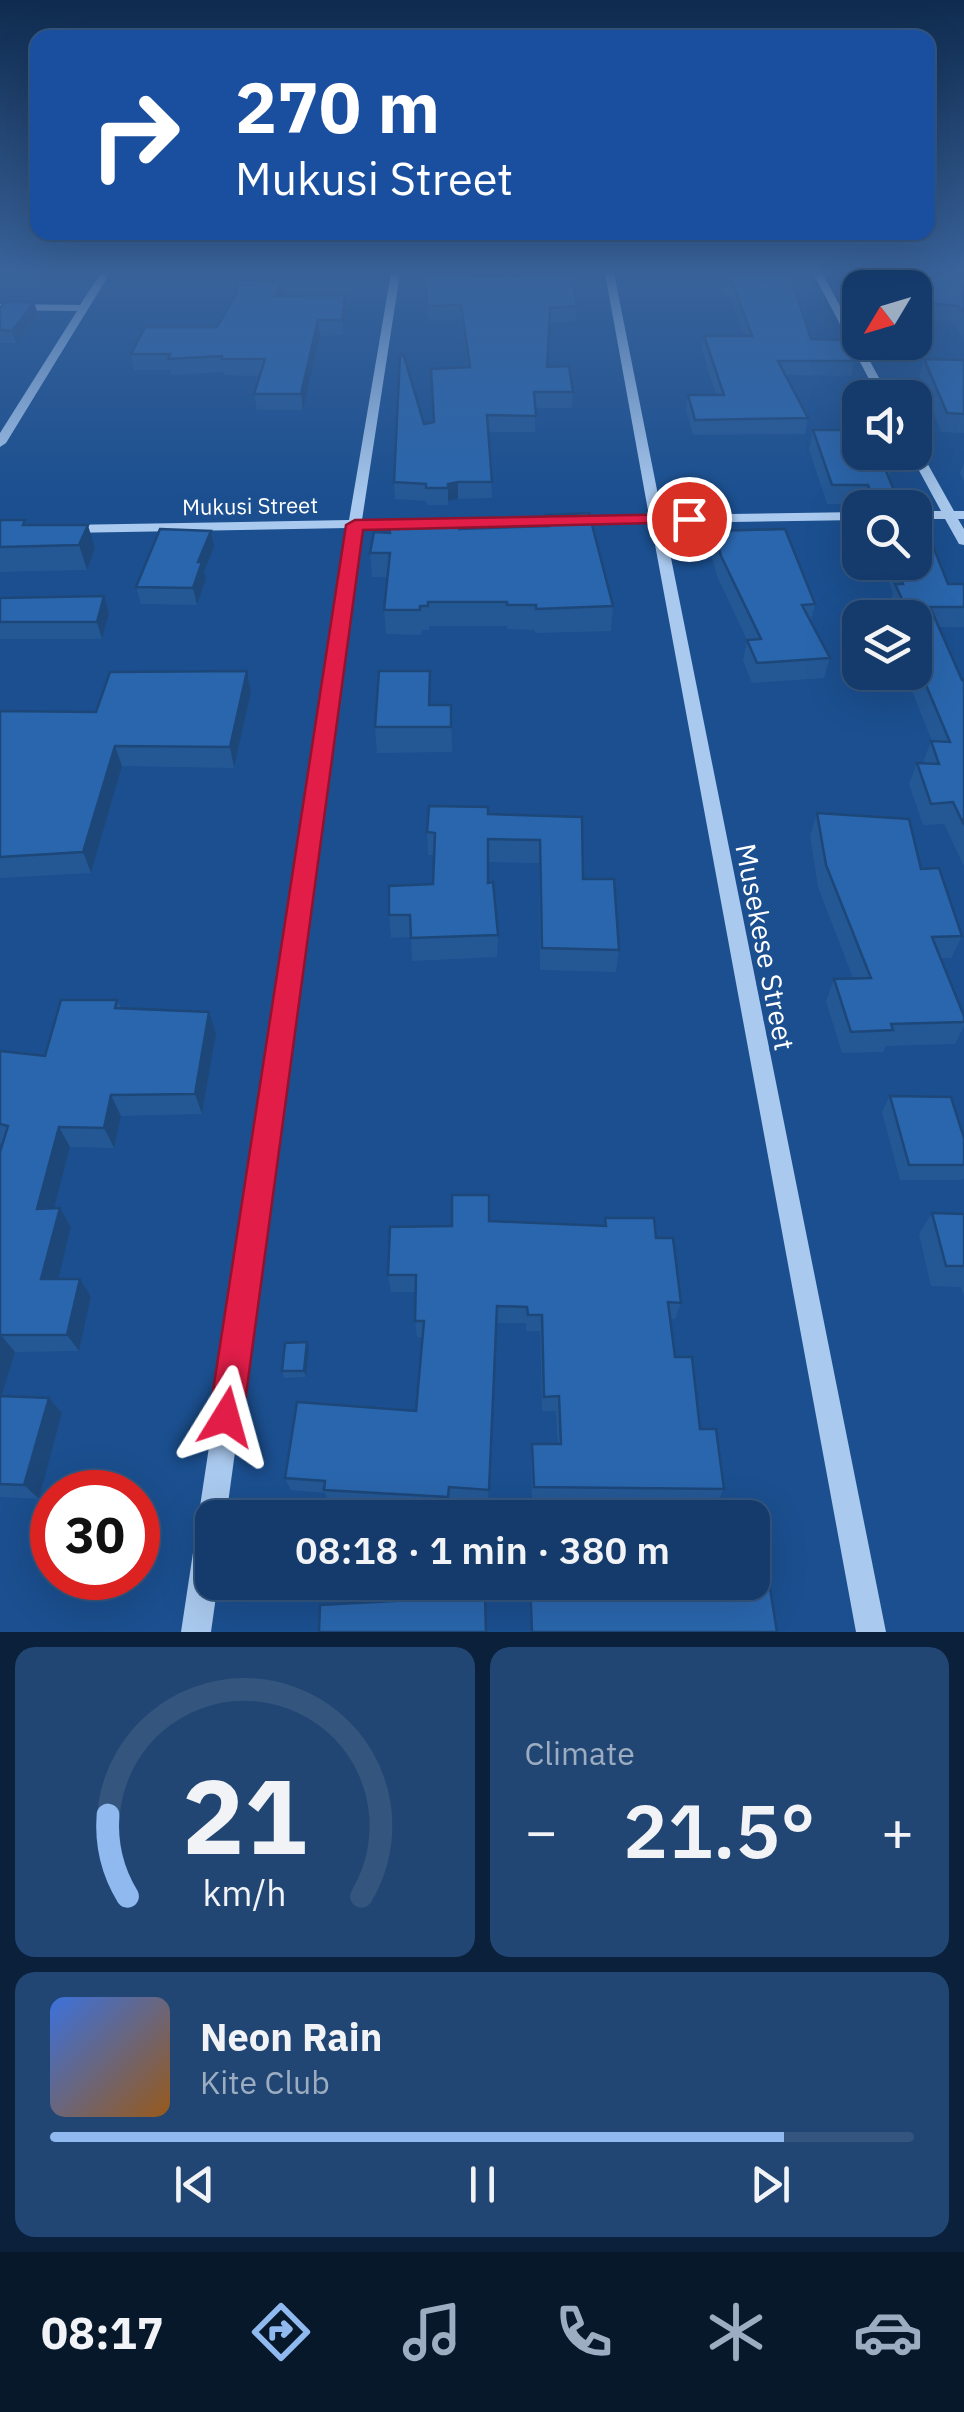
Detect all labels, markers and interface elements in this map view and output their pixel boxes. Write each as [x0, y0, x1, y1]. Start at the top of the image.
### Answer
text: 270 m [235, 61, 440, 152]
icon: right [70, 70, 200, 200]
text: Mukusi Street [235, 149, 513, 207]
north arrow [842, 270, 932, 360]
map controls [842, 270, 932, 690]
button: sound [842, 380, 932, 470]
pin [647, 477, 732, 562]
street label: Mukusi Street [182, 490, 318, 521]
button: search [842, 490, 932, 580]
icon: arrive [662, 492, 717, 547]
button: layers [842, 600, 932, 690]
street label: Musekese Street [727, 840, 804, 1053]
position arrow [174, 1365, 278, 1469]
speed limit sign: 30 [30, 1470, 160, 1600]
text: 08:18 · 1 min · 380 m [295, 1525, 670, 1574]
text: Climate [525, 1732, 635, 1774]
text: 21 [182, 1747, 307, 1883]
text: 21.5° [623, 1781, 816, 1879]
text: − [525, 1795, 558, 1866]
text: + [881, 1795, 914, 1866]
text: km/h [203, 1869, 287, 1916]
text: Neon Rain [200, 2012, 382, 2061]
text: Kite Club [200, 2061, 330, 2103]
icon: previous [167, 2157, 222, 2212]
icon: pause [455, 2157, 510, 2212]
icon: next [743, 2157, 798, 2212]
icon: directions [246, 2297, 316, 2367]
icon: music [397, 2297, 467, 2367]
icon: phone [549, 2297, 619, 2367]
icon: climate [701, 2297, 771, 2367]
icon: car [853, 2297, 923, 2367]
text: 08:17 [41, 2303, 164, 2361]

